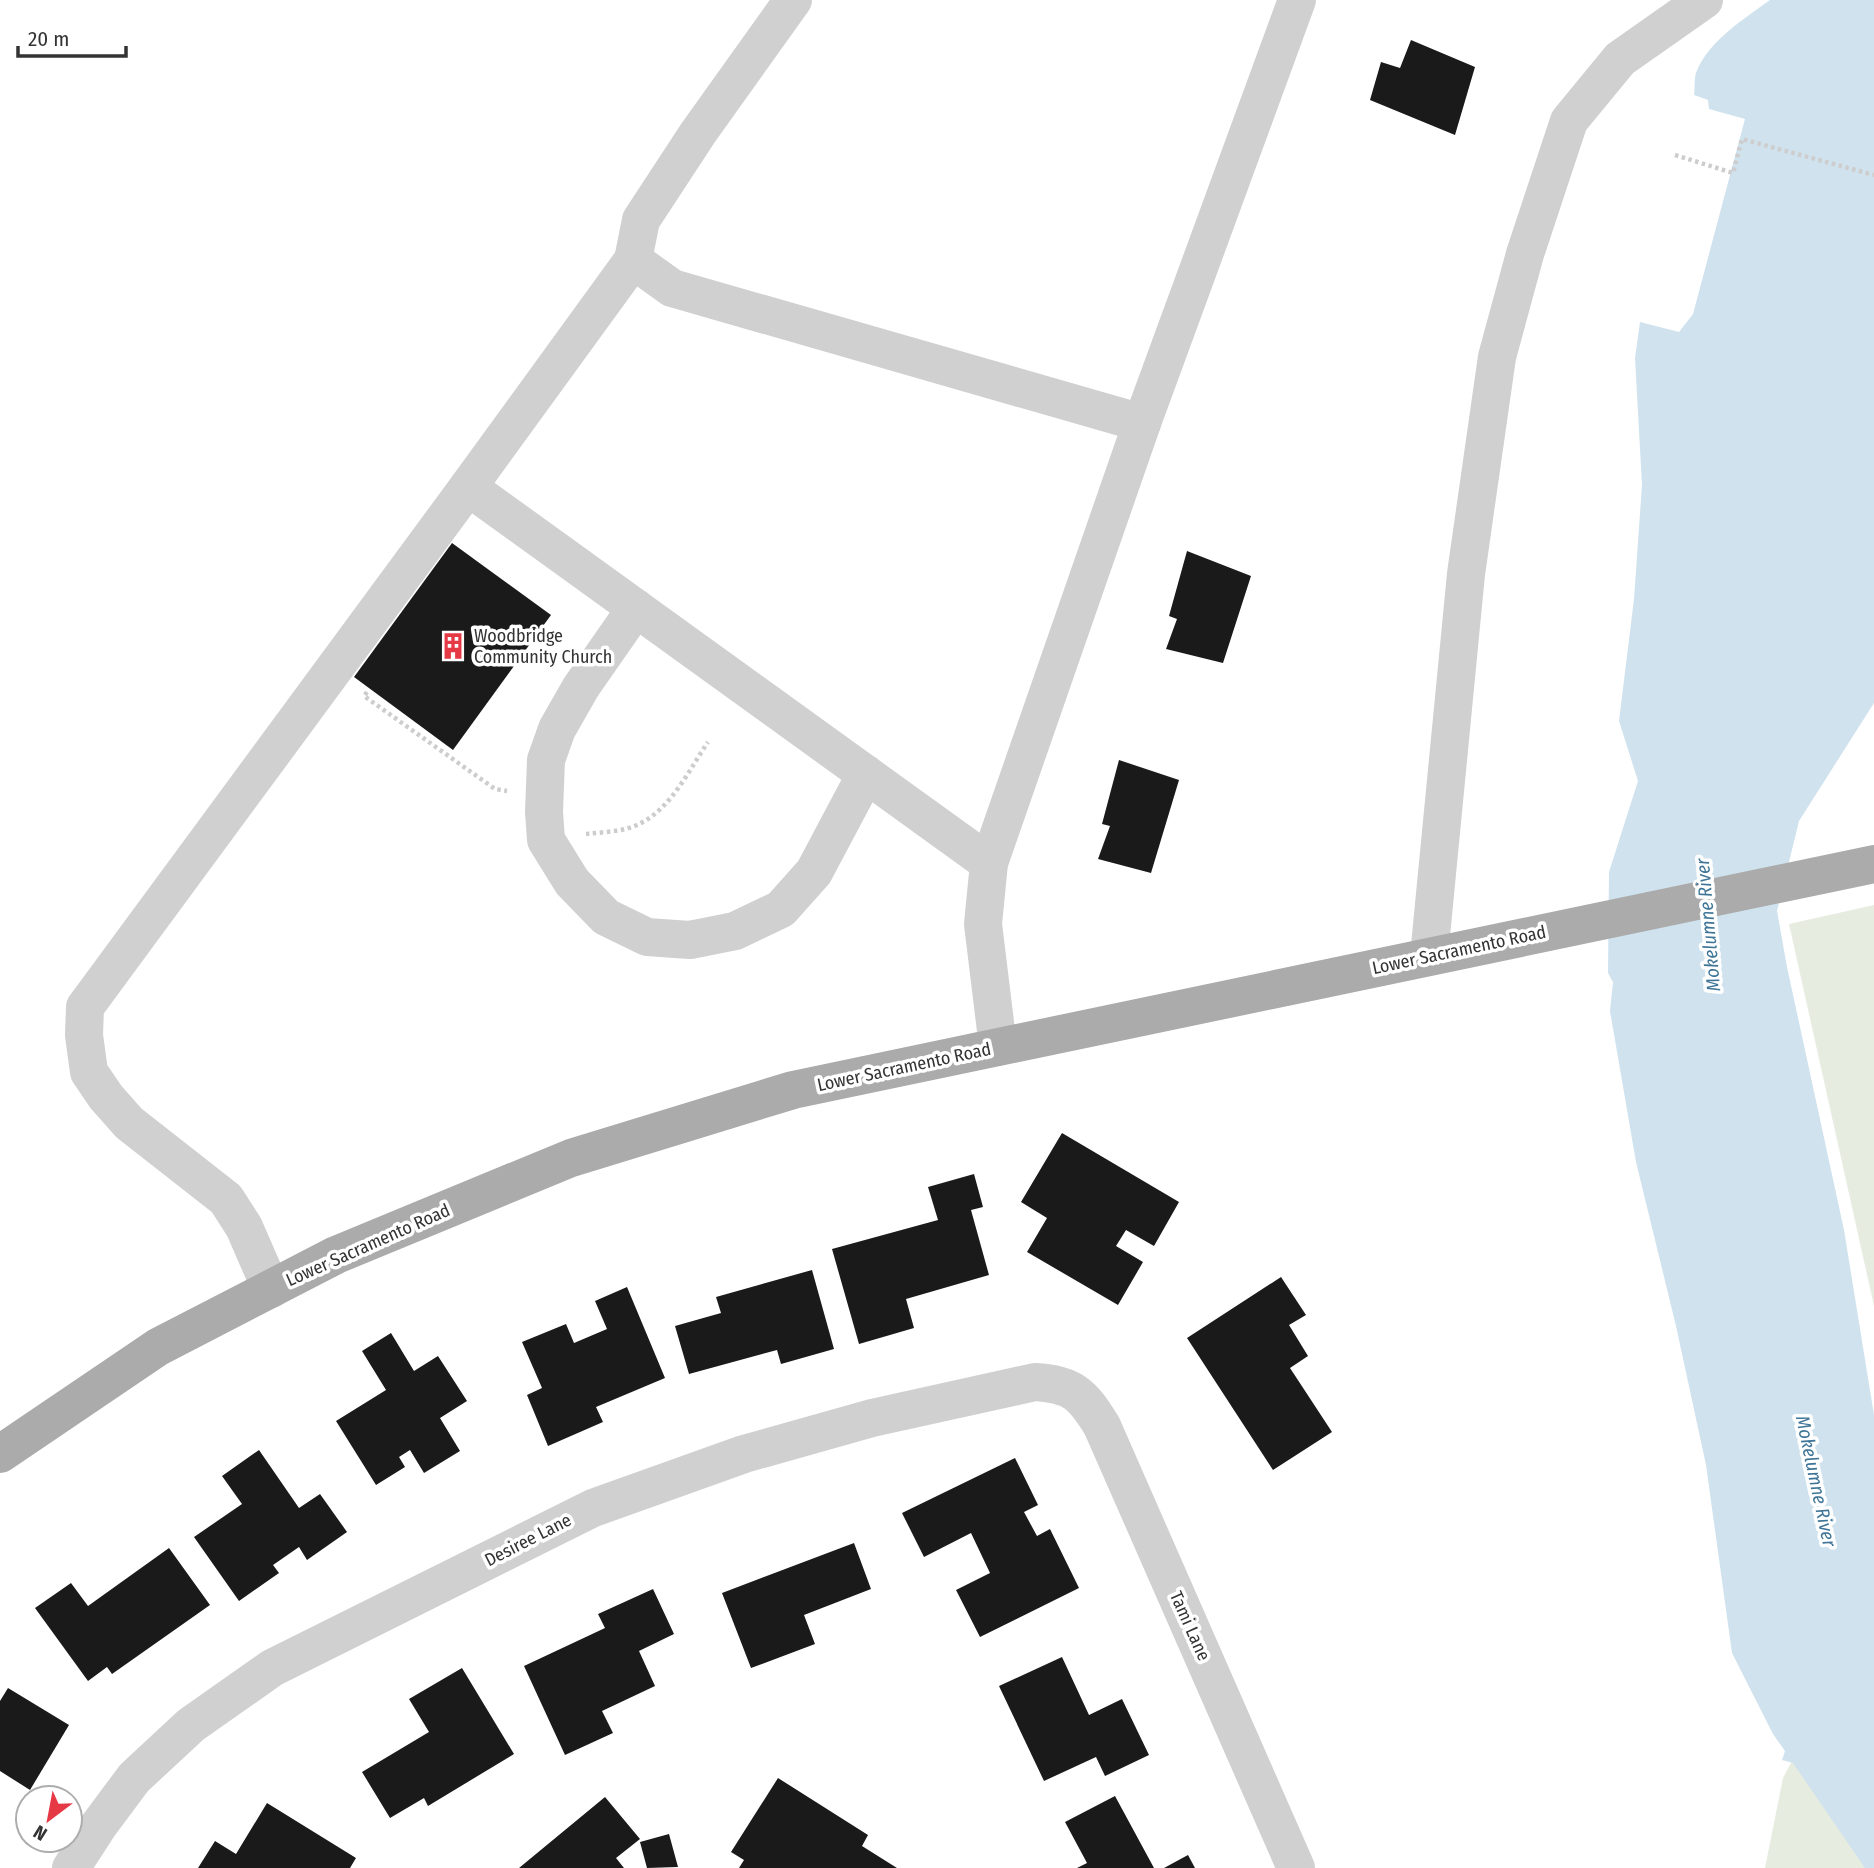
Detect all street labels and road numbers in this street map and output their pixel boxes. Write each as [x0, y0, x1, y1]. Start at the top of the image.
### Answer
street label: Lower Sacramento Road [1370, 921, 1548, 979]
street label: Lower Sacramento Road [815, 1038, 993, 1096]
street label: Lower Sacramento Road [283, 1199, 453, 1291]
street label: Desiree Lane [481, 1509, 575, 1571]
street label: Tami Lane [1165, 1588, 1215, 1664]

